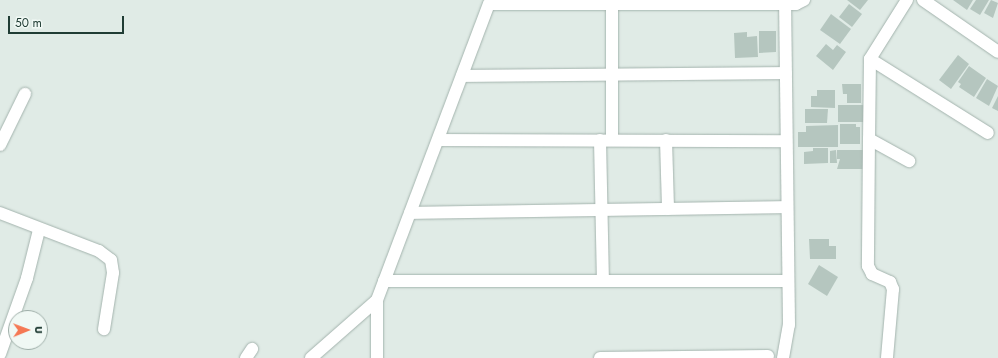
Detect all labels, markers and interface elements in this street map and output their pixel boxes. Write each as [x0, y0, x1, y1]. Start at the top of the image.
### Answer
scale bar [10, 8, 126, 34]
text: 50 m [15, 14, 42, 32]
north arrow [8, 310, 48, 350]
text: U [31, 326, 47, 334]

